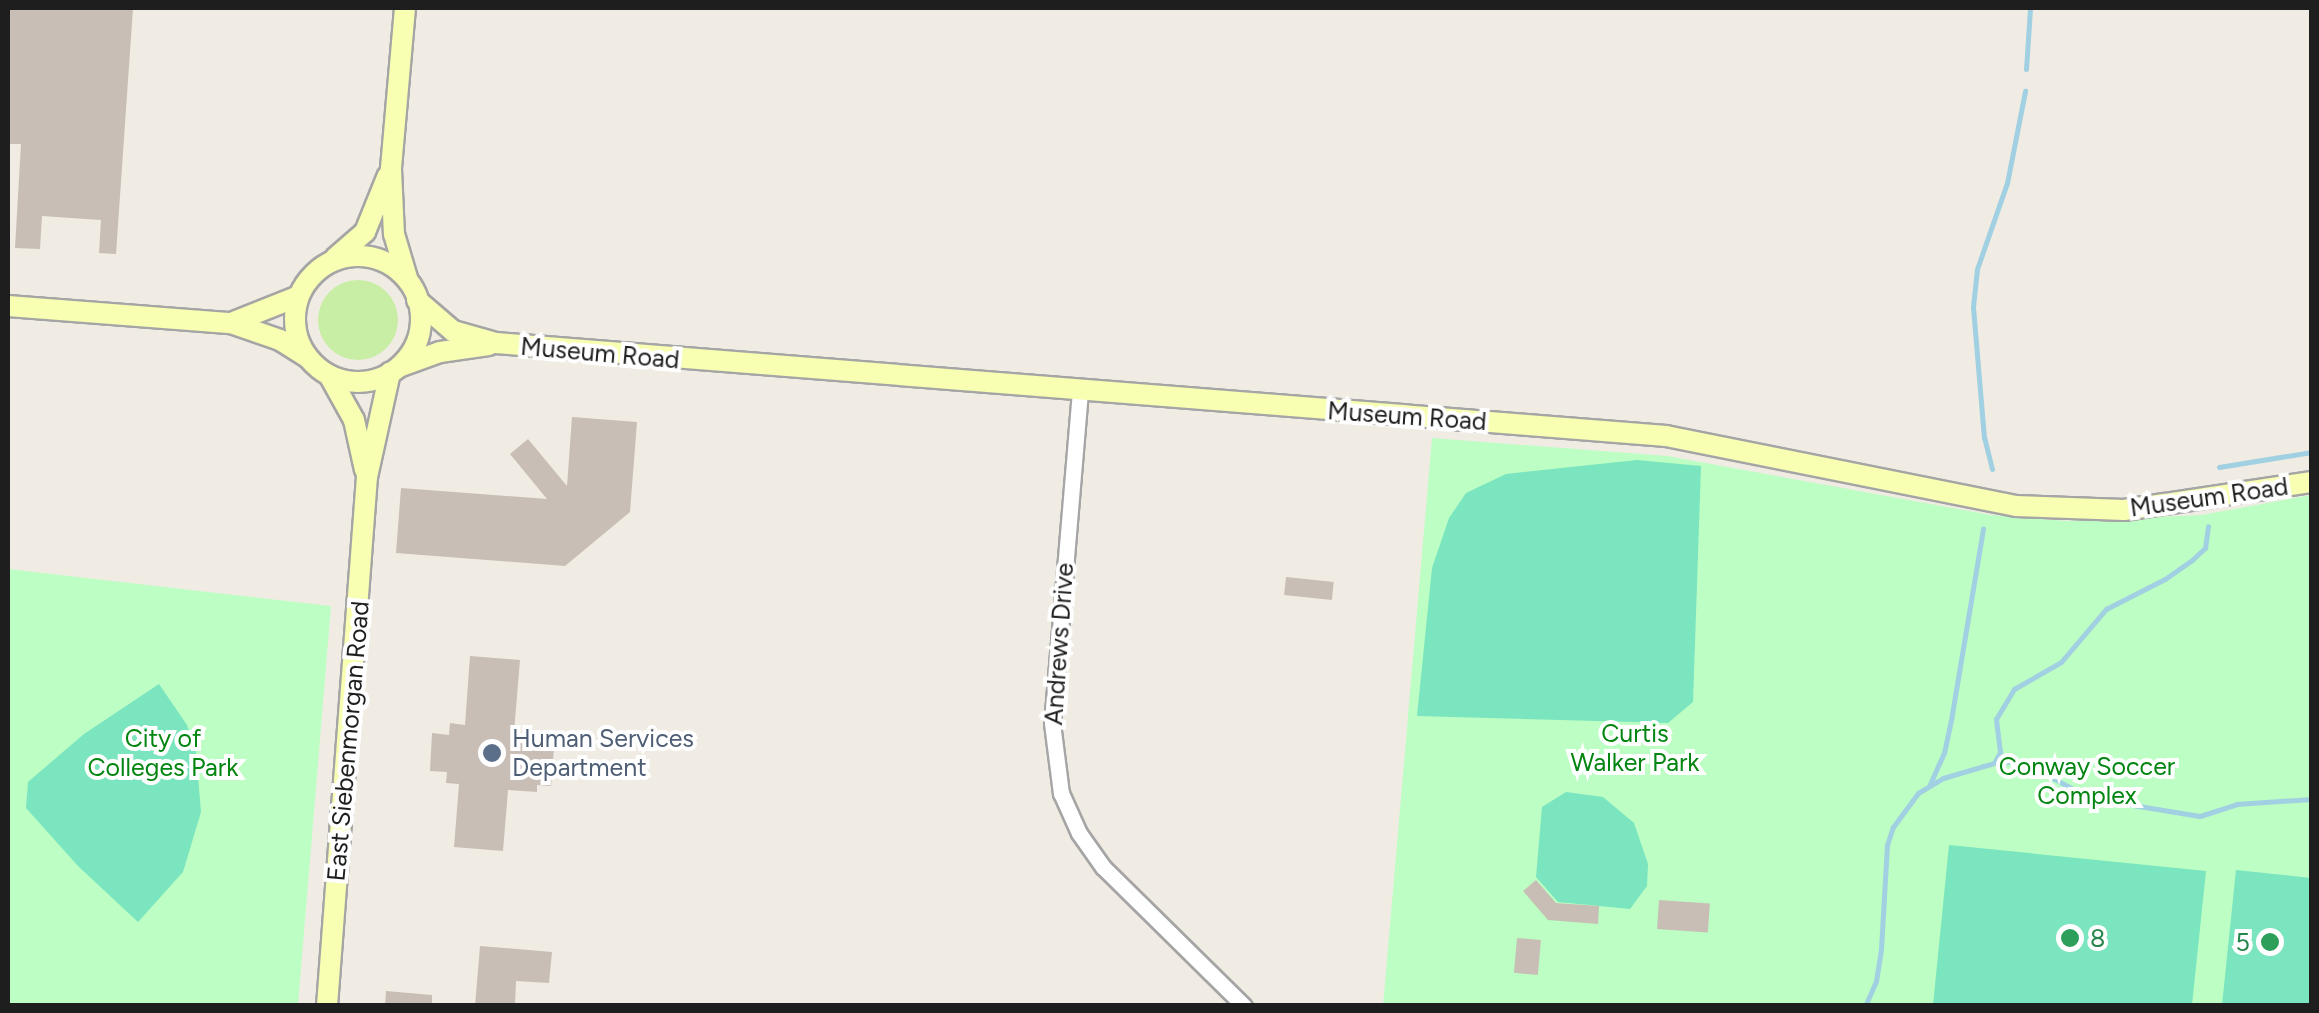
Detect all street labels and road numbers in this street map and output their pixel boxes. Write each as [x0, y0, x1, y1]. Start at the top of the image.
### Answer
street label: Museum Road [519, 331, 681, 375]
street label: Museum Road [1326, 395, 1488, 437]
street label: Museum Road [2128, 471, 2290, 523]
street label: Andrews Drive [1038, 562, 1080, 726]
street label: East Siebenmorgan Road [321, 600, 375, 882]

